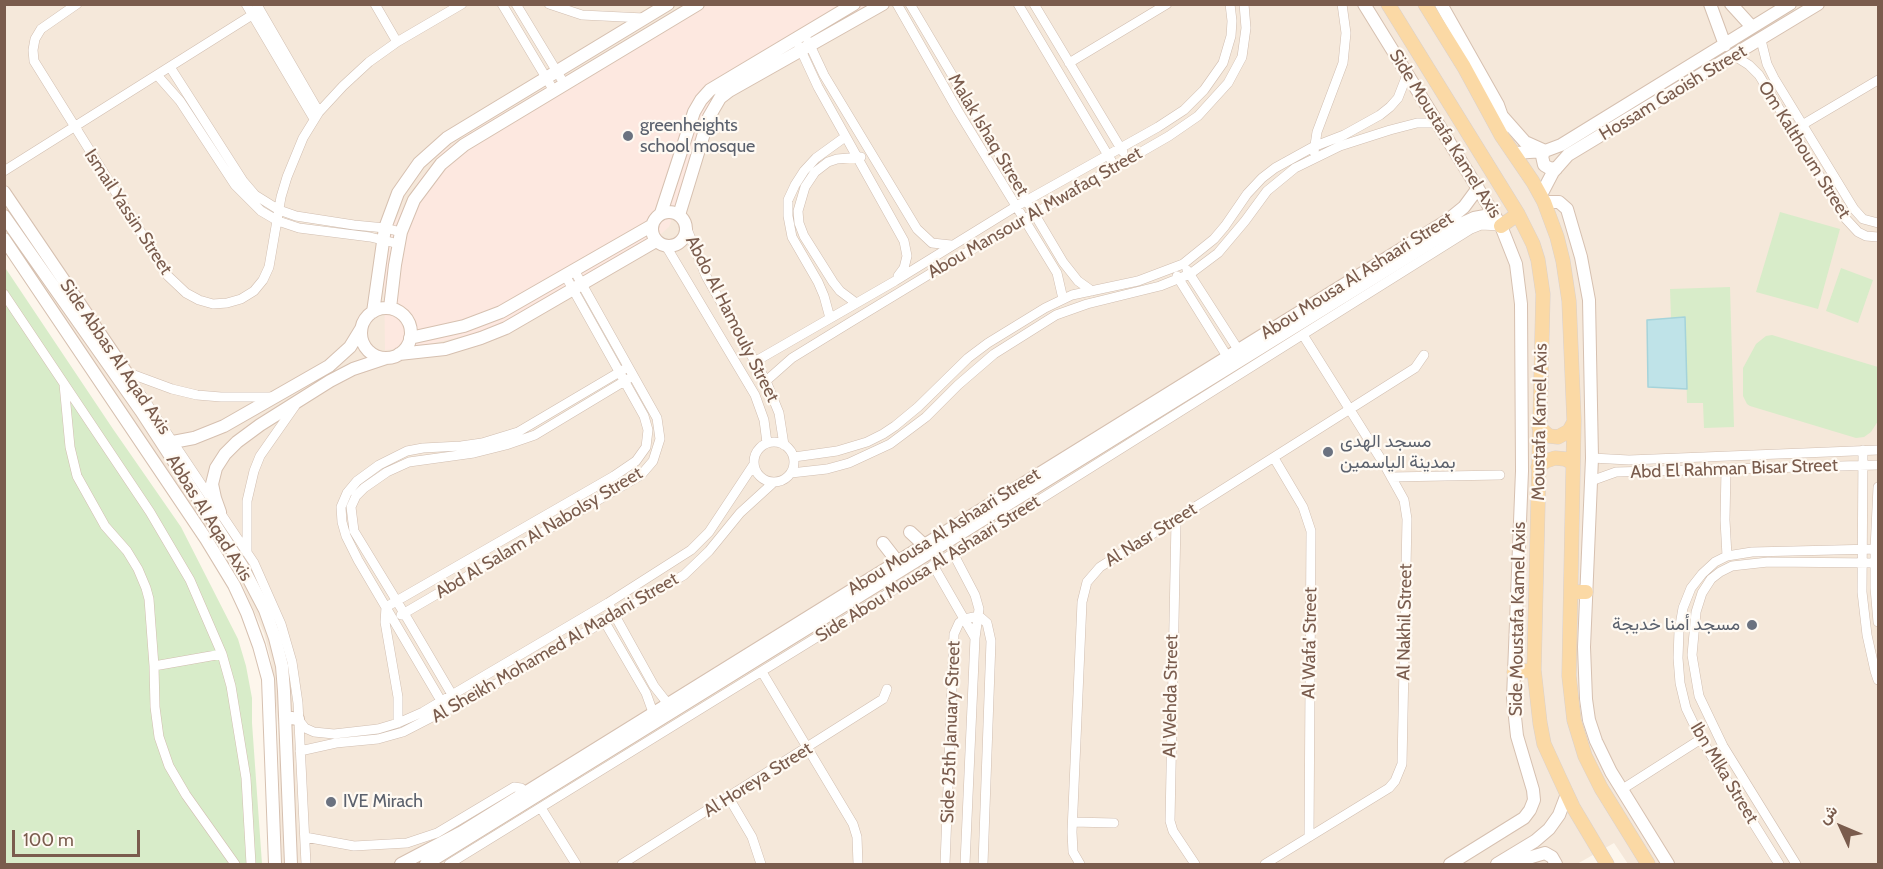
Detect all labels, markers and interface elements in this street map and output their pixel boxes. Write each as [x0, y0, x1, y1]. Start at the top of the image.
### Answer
street label: Hossam Gaoish Street [1596, 41, 1750, 145]
street label: Side Moustafa Kamel Axis [1384, 46, 1506, 222]
street label: Malak Ishaq Street [943, 70, 1033, 200]
street label: Om Kalthoum Street [1753, 77, 1855, 223]
place label: greenheights school mosque [640, 115, 755, 158]
marker: greenheights school mosque [621, 129, 635, 143]
street label: Abou Mansour Al Mwafaq Street [924, 143, 1146, 283]
street label: Ismail Yassin Street [79, 145, 177, 279]
street label: Abou Mousa Al Ashaari Street [1257, 208, 1457, 344]
street label: Abdo Al Hamouly Street [681, 232, 783, 406]
street label: Side Abbas Al Aqad Axis [55, 275, 175, 439]
street label: Moustafa Kamel Axis [1528, 343, 1552, 501]
place label: مسجد الهدى بمدينة الياسمين [1340, 431, 1455, 474]
marker: مسجد الهدى بمدينة الياسمين [1321, 445, 1335, 459]
street label: Abbas Al Aqad Axis [161, 451, 257, 585]
street label: Abd El Rahman Bisar Street [1630, 455, 1838, 483]
street label: Abd Al Salam Al Nabolsy Street [432, 463, 646, 603]
street label: Abou Mousa Al Ashaari Street [844, 464, 1044, 600]
street label: Side Abou Mousa Al Ashaari Street [812, 491, 1044, 647]
street label: Al Nasr Street [1101, 498, 1201, 572]
street label: Side Moustafa Kamel Axis [1506, 521, 1530, 717]
street label: Al Nakhil Street [1393, 564, 1417, 680]
street label: Al Sheikh Mohamed Al Madani Street [428, 568, 682, 728]
street label: Al Wafa' Street [1298, 587, 1322, 699]
place label: مسجد أمنا خديجة [1612, 614, 1740, 636]
marker: مسجد أمنا خديجة [1745, 618, 1759, 632]
street label: Al Wehda Street [1159, 634, 1183, 758]
street label: Side 25th January Street [937, 640, 965, 824]
street label: Ibn Mlka Street [1685, 719, 1763, 827]
street label: Al Horeya Street [700, 738, 816, 822]
place label: IVE Mirach [343, 791, 423, 813]
marker: IVE Mirach [324, 795, 338, 809]
north arrow [1811, 797, 1871, 857]
text: ش [1814, 801, 1841, 828]
scale bar [15, 818, 142, 856]
text: 100 m [23, 829, 74, 851]

